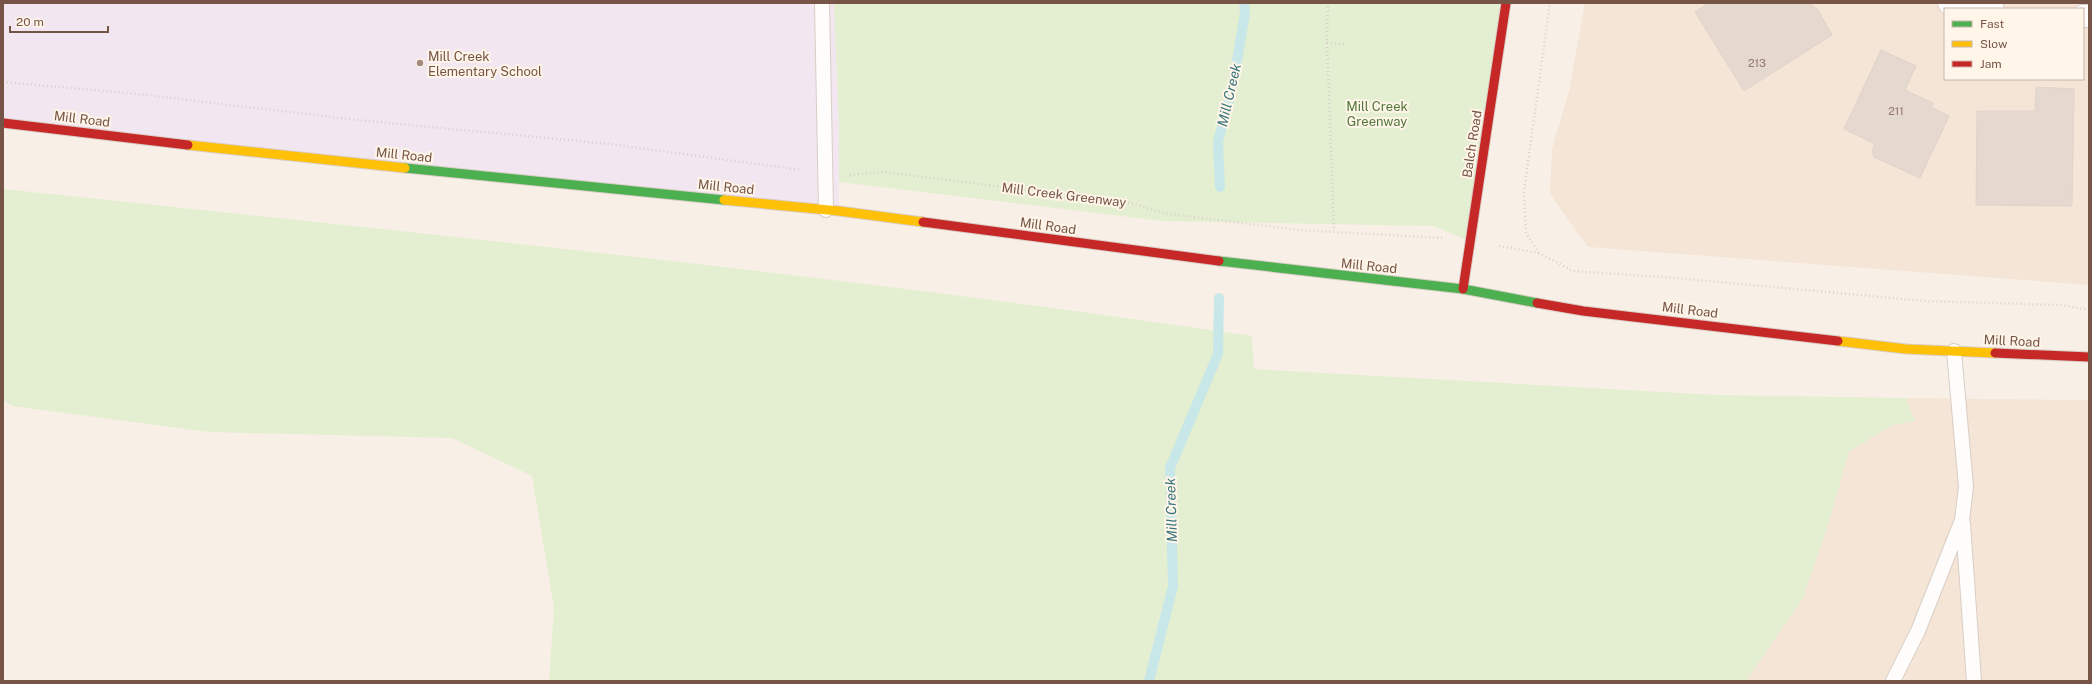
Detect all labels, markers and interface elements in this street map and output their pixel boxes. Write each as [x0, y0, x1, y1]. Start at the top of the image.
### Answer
scale bar [10, 8, 108, 34]
legend [1944, 8, 2084, 80]
text: 20 m [16, 15, 44, 29]
text: Fast [1980, 17, 2005, 31]
text: Slow [1980, 37, 2008, 51]
place label: Mill Creek Elementary School [428, 49, 542, 79]
house number: 213 [1748, 57, 1766, 69]
text: Jam [1980, 57, 2002, 71]
marker: Mill Creek Elementary School [415, 58, 425, 68]
water label: Mill Creek [1214, 61, 1244, 128]
park label: Mill Creek Greenway [1346, 99, 1408, 129]
house number: 211 [1888, 105, 1904, 117]
street label: Mill Road [53, 108, 111, 130]
street label: Balch Road [1459, 109, 1485, 179]
street label: Mill Road [375, 145, 433, 165]
street label: Mill Road [697, 177, 755, 197]
street label: Mill Creek Greenway [1001, 180, 1127, 210]
street label: Mill Road [1019, 215, 1077, 237]
street label: Mill Road [1340, 256, 1398, 276]
street label: Mill Road [1661, 299, 1719, 321]
street label: Mill Road [1983, 332, 2041, 350]
water label: Mill Creek [1162, 477, 1180, 542]

